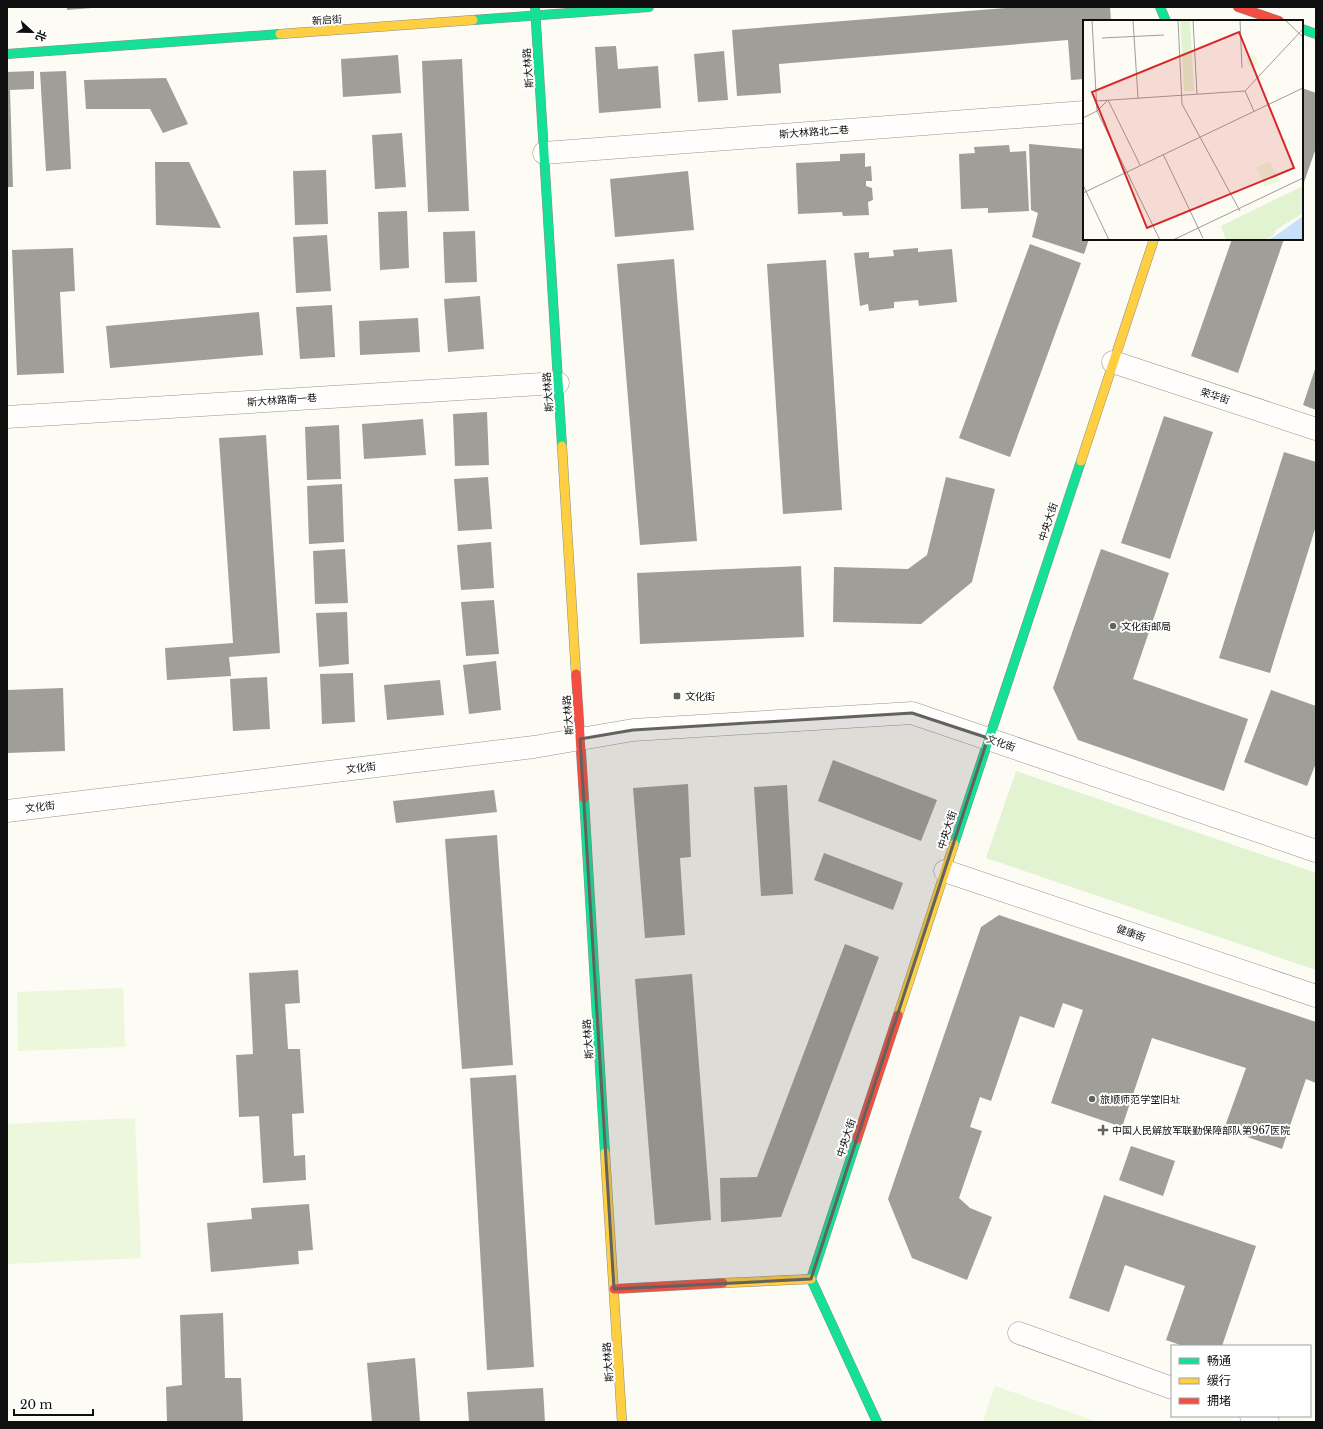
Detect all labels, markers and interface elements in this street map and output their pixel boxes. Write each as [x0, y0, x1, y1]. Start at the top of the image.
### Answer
north arrow [12, 12, 52, 52]
street label: 新启街 [312, 12, 342, 28]
inset map [1083, 20, 1303, 240]
text: 北 [33, 28, 50, 43]
street label: 斯大林路 [520, 48, 536, 88]
street label: 斯大林路北二巷 [779, 123, 849, 141]
street label: 斯大林路 [540, 372, 556, 412]
street label: 荣华街 [1199, 385, 1231, 407]
street label: 斯大林路南一巷 [247, 391, 317, 409]
street label: 中央大街 [1036, 501, 1060, 543]
place label: 文化街邮局 [1121, 620, 1171, 633]
marker: 文化街邮局 [1108, 621, 1118, 631]
place label: 文化街 [685, 690, 715, 703]
marker: 文化街 [672, 691, 682, 701]
street label: 斯大林路 [560, 695, 576, 735]
street label: 文化街 [985, 732, 1017, 754]
street label: 文化街 [345, 760, 377, 776]
street label: 文化街 [24, 799, 56, 815]
street label: 中央大街 [935, 809, 959, 851]
street label: 健康街 [1115, 922, 1147, 944]
street label: 斯大林路 [580, 1019, 596, 1059]
place label: 旅顺师范学堂旧址 [1100, 1093, 1180, 1106]
marker: 旅顺师范学堂旧址 [1087, 1094, 1097, 1104]
street label: 中央大街 [834, 1117, 858, 1159]
marker: 中国人民解放军联勤保障部队第967医院 [1097, 1124, 1109, 1136]
place label: 中国人民解放军联勤保障部队第967医院 [1112, 1124, 1290, 1137]
street label: 斯大林路 [600, 1342, 616, 1382]
legend [1171, 1345, 1311, 1417]
text: 畅通 [1207, 1353, 1231, 1368]
text: 缓行 [1207, 1373, 1231, 1388]
scale bar [14, 1391, 93, 1417]
text: 拥堵 [1207, 1393, 1231, 1408]
text: 20 m [20, 1397, 52, 1412]

